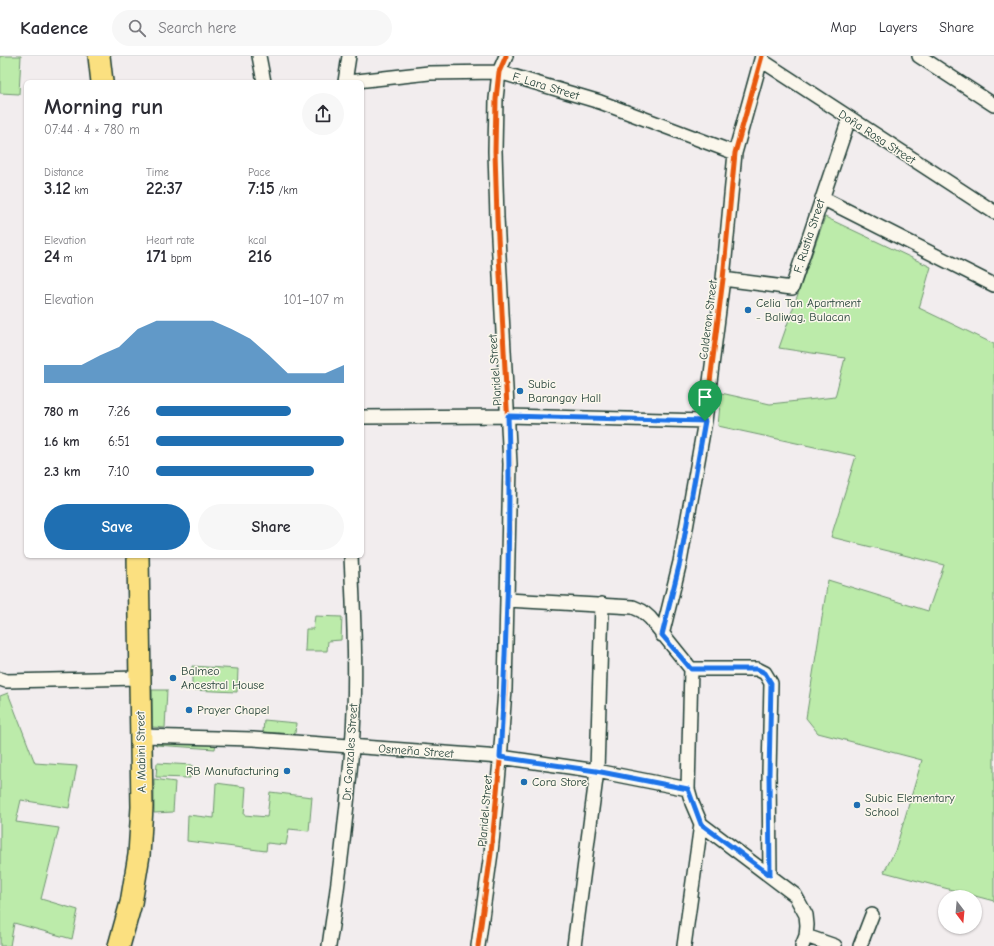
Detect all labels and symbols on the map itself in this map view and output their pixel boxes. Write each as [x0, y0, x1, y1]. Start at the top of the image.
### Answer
street label: F. Lara Street [511, 69, 582, 103]
street label: Doña Rosa Street [836, 107, 919, 167]
street label: F. Rustia Street [790, 197, 828, 275]
street label: Calderon Street [696, 279, 720, 361]
place label: Celia Tan Apartment - Baliwag, Bulacan [756, 296, 861, 324]
marker: Celia Tan Apartment - Baliwag, Bulacan [743, 305, 753, 315]
street label: Plaridel Street [485, 333, 504, 406]
place label: Subic Barangay Hall [528, 377, 601, 405]
pin [688, 380, 722, 421]
marker: Subic Barangay Hall [515, 386, 525, 396]
place label: Balmeo Ancestral House [181, 664, 264, 692]
marker: Balmeo Ancestral House [168, 673, 178, 683]
street label: Dr. Gonzales Street [340, 702, 360, 801]
place label: Prayer Chapel [197, 703, 269, 717]
marker: Prayer Chapel [184, 705, 194, 715]
street label: A. Mabini Street [133, 711, 149, 793]
street label: Osmeña Street [378, 741, 455, 761]
place label: RB Manufacturing [186, 764, 279, 778]
marker: RB Manufacturing [282, 766, 292, 776]
street label: Plaridel Street [475, 774, 495, 848]
place label: Cora Store [532, 775, 587, 789]
marker: Cora Store [519, 777, 529, 787]
place label: Subic Elementary School [865, 791, 955, 819]
marker: Subic Elementary School [852, 800, 862, 810]
north arrow [938, 890, 982, 934]

